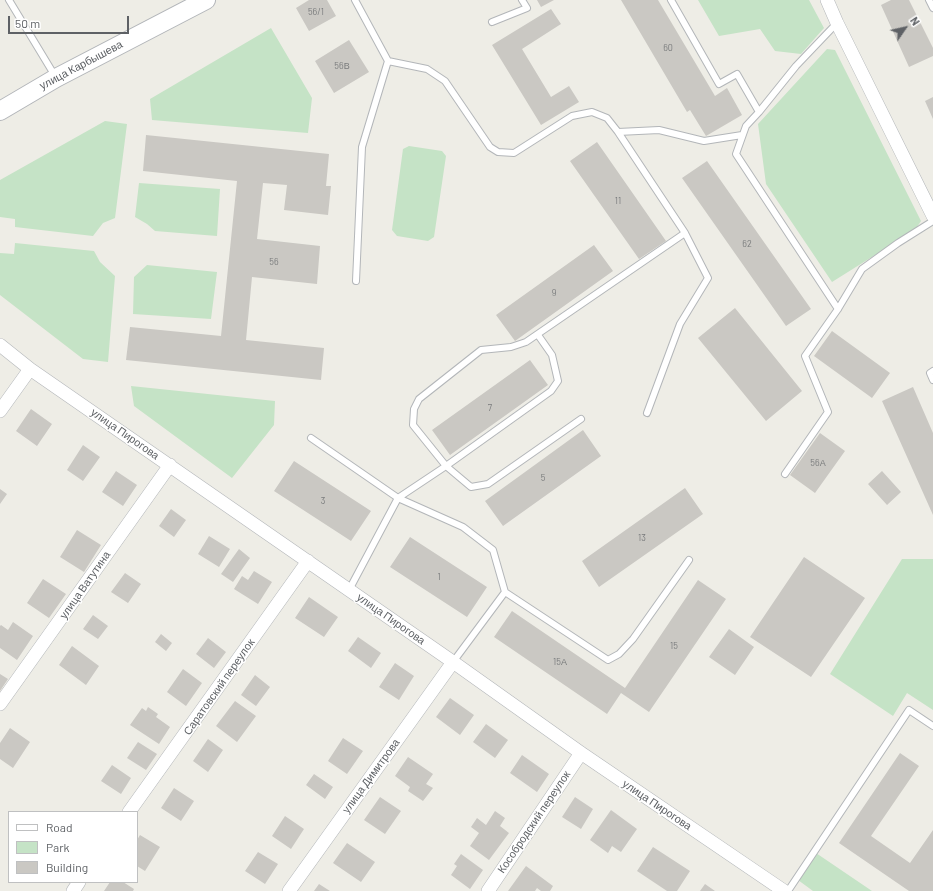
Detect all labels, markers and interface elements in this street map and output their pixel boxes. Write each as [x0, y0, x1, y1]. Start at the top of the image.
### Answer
house number: 56/1 [308, 7, 324, 17]
scale bar [10, 8, 131, 34]
north arrow [885, 8, 925, 48]
text: N [908, 14, 923, 28]
text: 50 m [15, 16, 40, 30]
street label: улица Карбышева [37, 38, 125, 92]
house number: 60 [663, 43, 673, 53]
house number: 56В [334, 61, 350, 71]
house number: 11 [615, 196, 621, 206]
house number: 62 [742, 239, 752, 249]
house number: 56 [269, 257, 279, 267]
house number: 9 [552, 288, 556, 298]
house number: 7 [488, 403, 492, 413]
street label: улица Пирогова [88, 406, 162, 462]
house number: 56А [810, 458, 826, 468]
house number: 5 [541, 473, 545, 483]
house number: 3 [321, 496, 325, 506]
house number: 13 [638, 533, 646, 543]
street label: улица Ватутина [57, 549, 113, 621]
house number: 1 [437, 572, 441, 582]
street label: улица Пирогова [354, 591, 428, 647]
street label: Саратовский переулок [181, 636, 257, 738]
house number: 15 [670, 641, 678, 651]
house number: 15А [553, 657, 567, 667]
street label: улица Димитрова [340, 736, 402, 816]
street label: Кособродский переулок [495, 768, 573, 876]
street label: улица Пирогова [620, 777, 694, 833]
legend [8, 811, 138, 883]
text: Road [46, 820, 73, 834]
text: Park [46, 840, 70, 854]
text: Building [46, 860, 88, 874]

